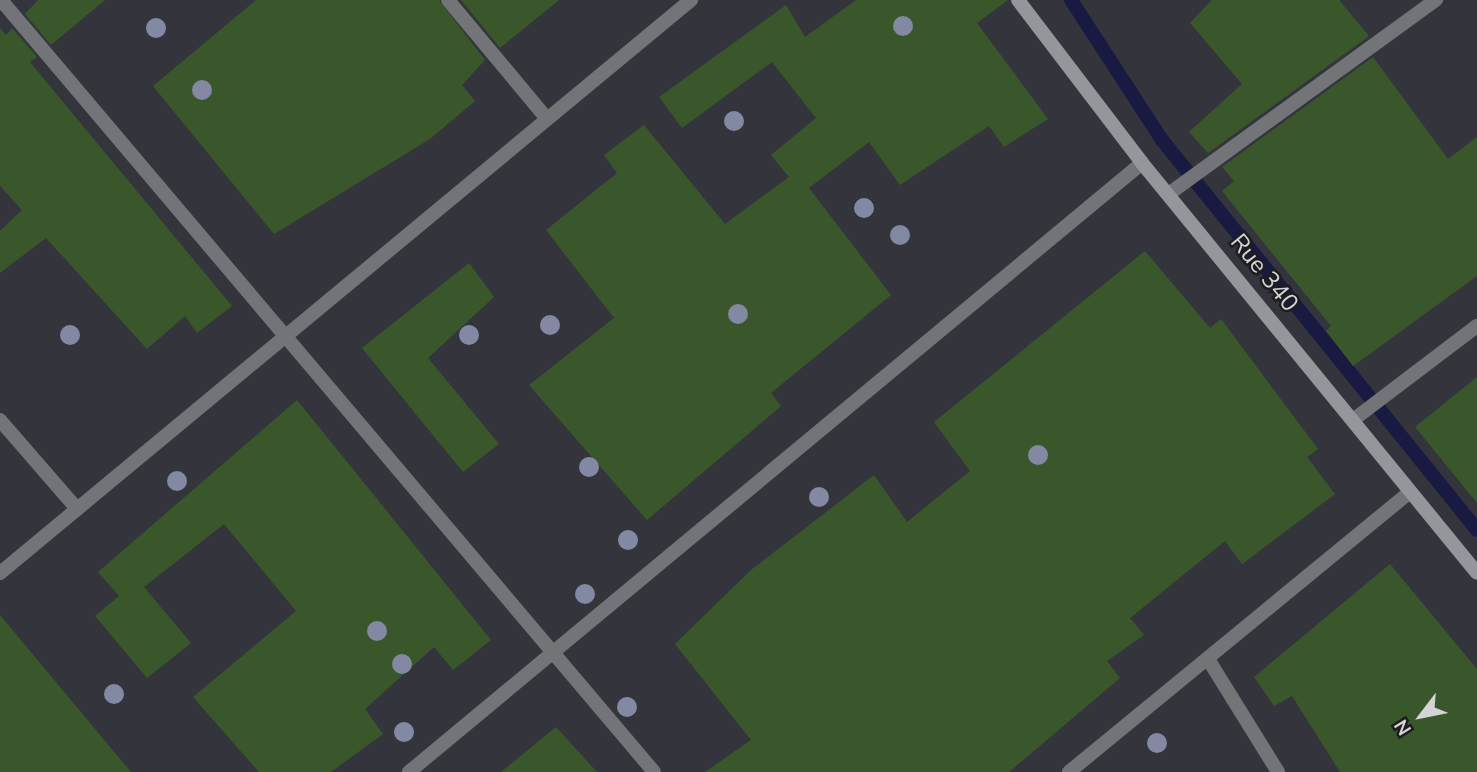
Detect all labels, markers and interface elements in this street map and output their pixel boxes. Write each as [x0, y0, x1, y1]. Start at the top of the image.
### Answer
street label: Rue 340 [1224, 228, 1304, 318]
north arrow [1386, 681, 1456, 751]
text: N [1388, 714, 1418, 740]

